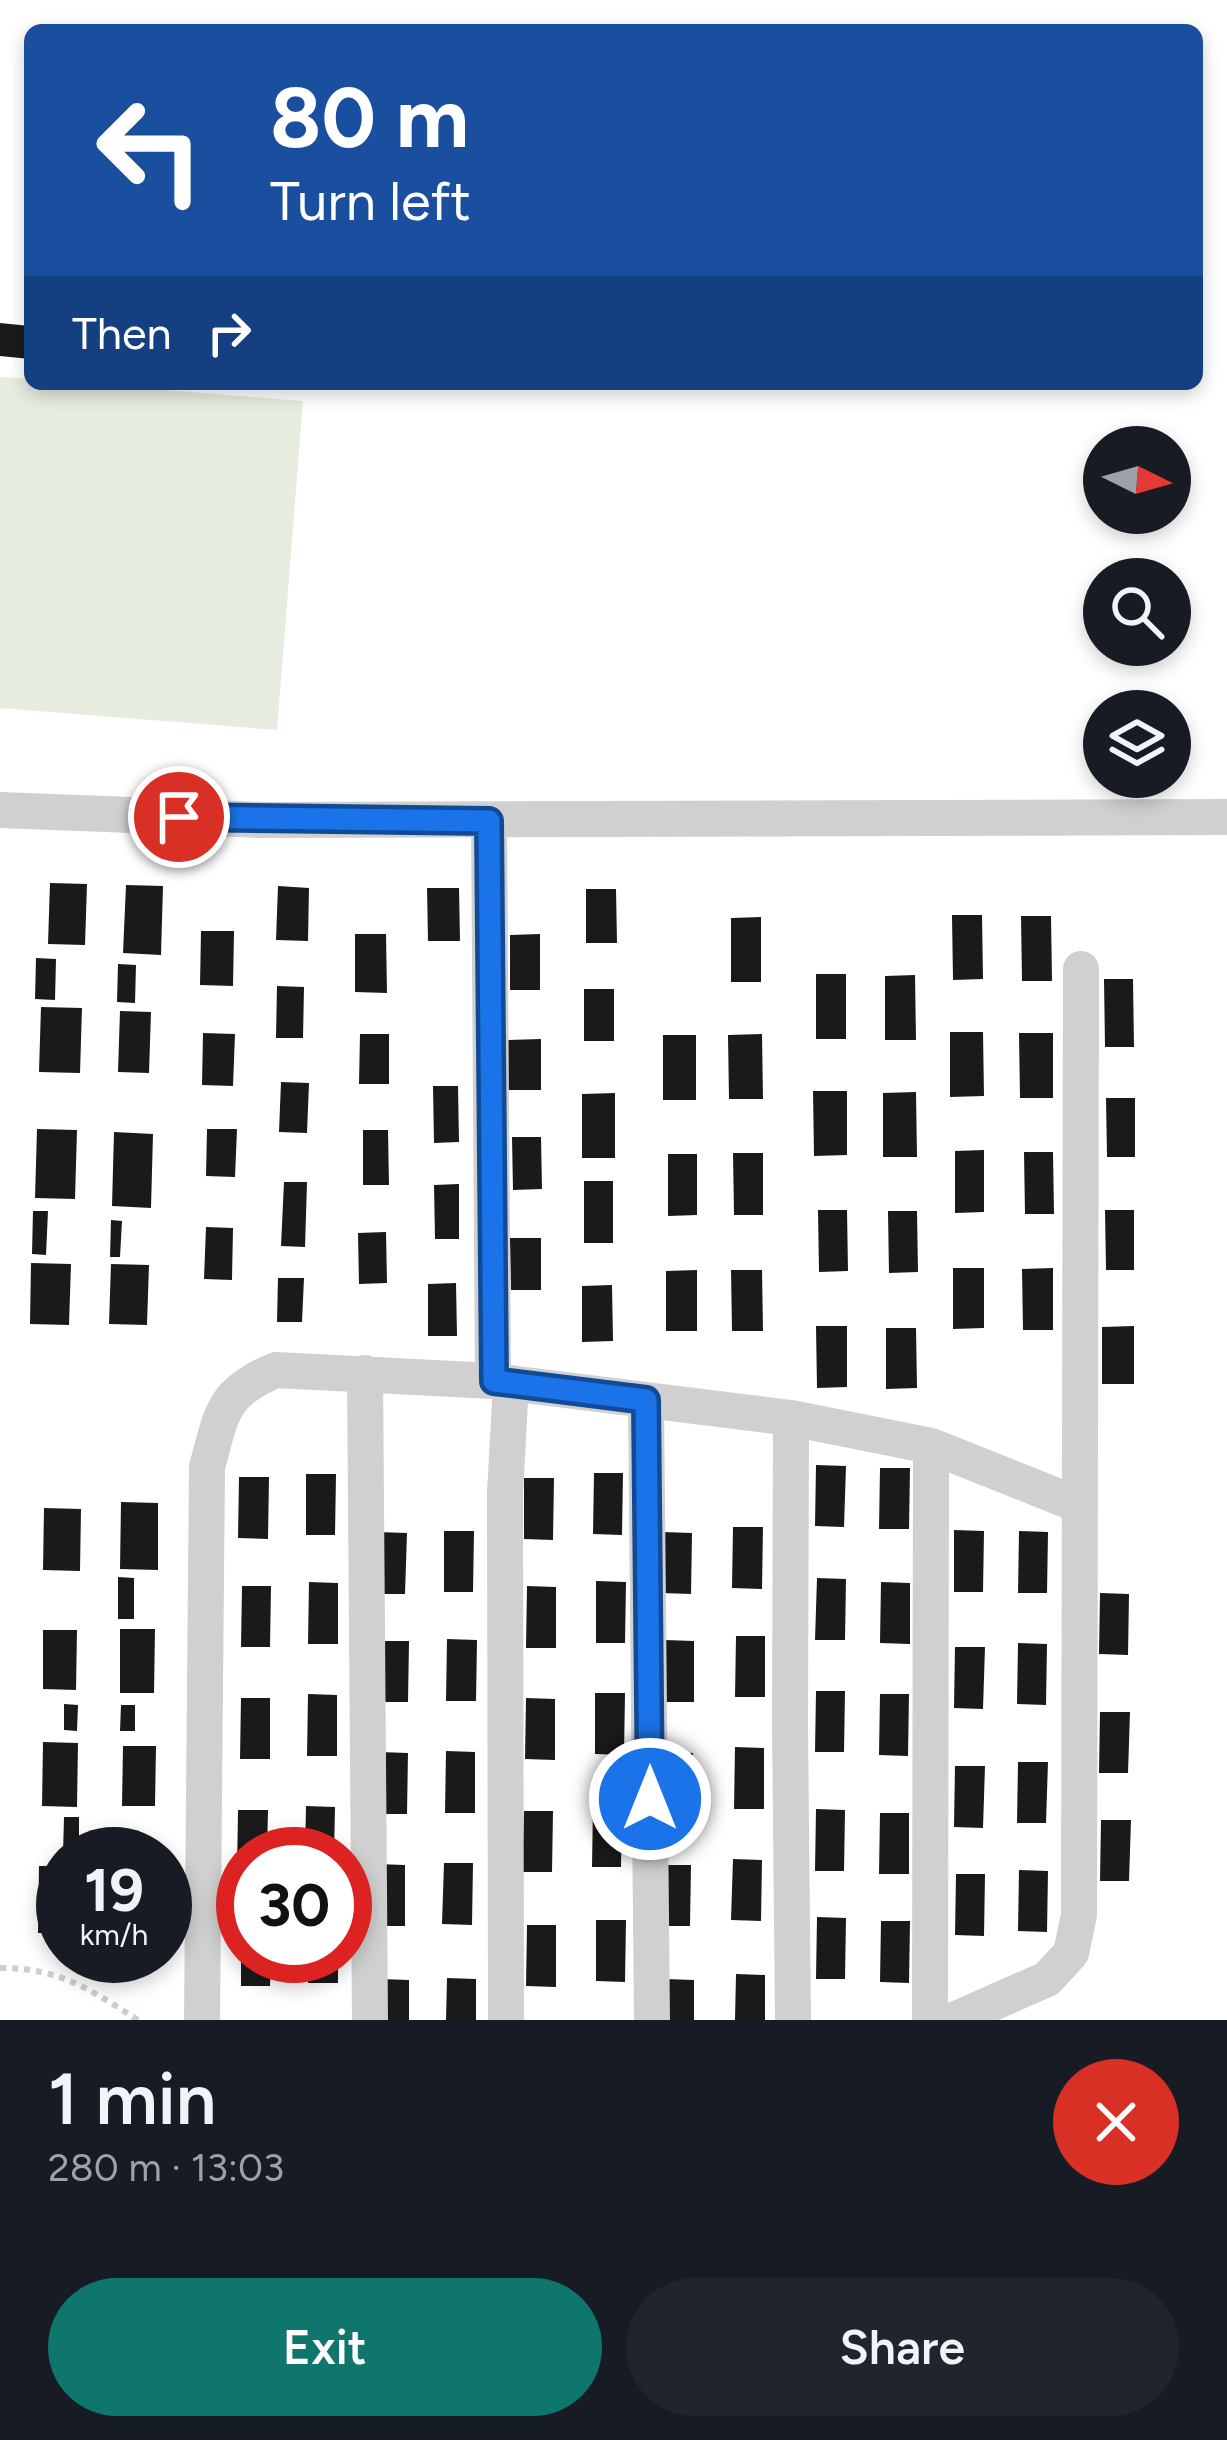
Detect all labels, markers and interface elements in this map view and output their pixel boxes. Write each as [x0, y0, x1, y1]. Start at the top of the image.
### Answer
text: 80 m [270, 67, 469, 168]
icon: left [72, 72, 228, 228]
text: Turn left [270, 169, 471, 234]
icon: right [196, 300, 262, 366]
text: Then [72, 306, 172, 360]
north arrow [1083, 426, 1191, 534]
map controls [1083, 426, 1191, 798]
button: search [1083, 558, 1191, 666]
button: layers [1083, 690, 1191, 798]
pin [128, 766, 230, 868]
icon: arrive [146, 784, 212, 850]
position arrow [587, 1736, 713, 1862]
speed limit sign: 30 [216, 1827, 372, 1983]
text: 19 [84, 1854, 144, 1926]
text: km/h [80, 1916, 148, 1953]
text: 1 min [48, 2056, 216, 2142]
button: close [1053, 2059, 1179, 2185]
text: 280 m · 13:03 [48, 2144, 284, 2191]
button: Exit [48, 2278, 602, 2416]
button: Share [626, 2278, 1179, 2416]

